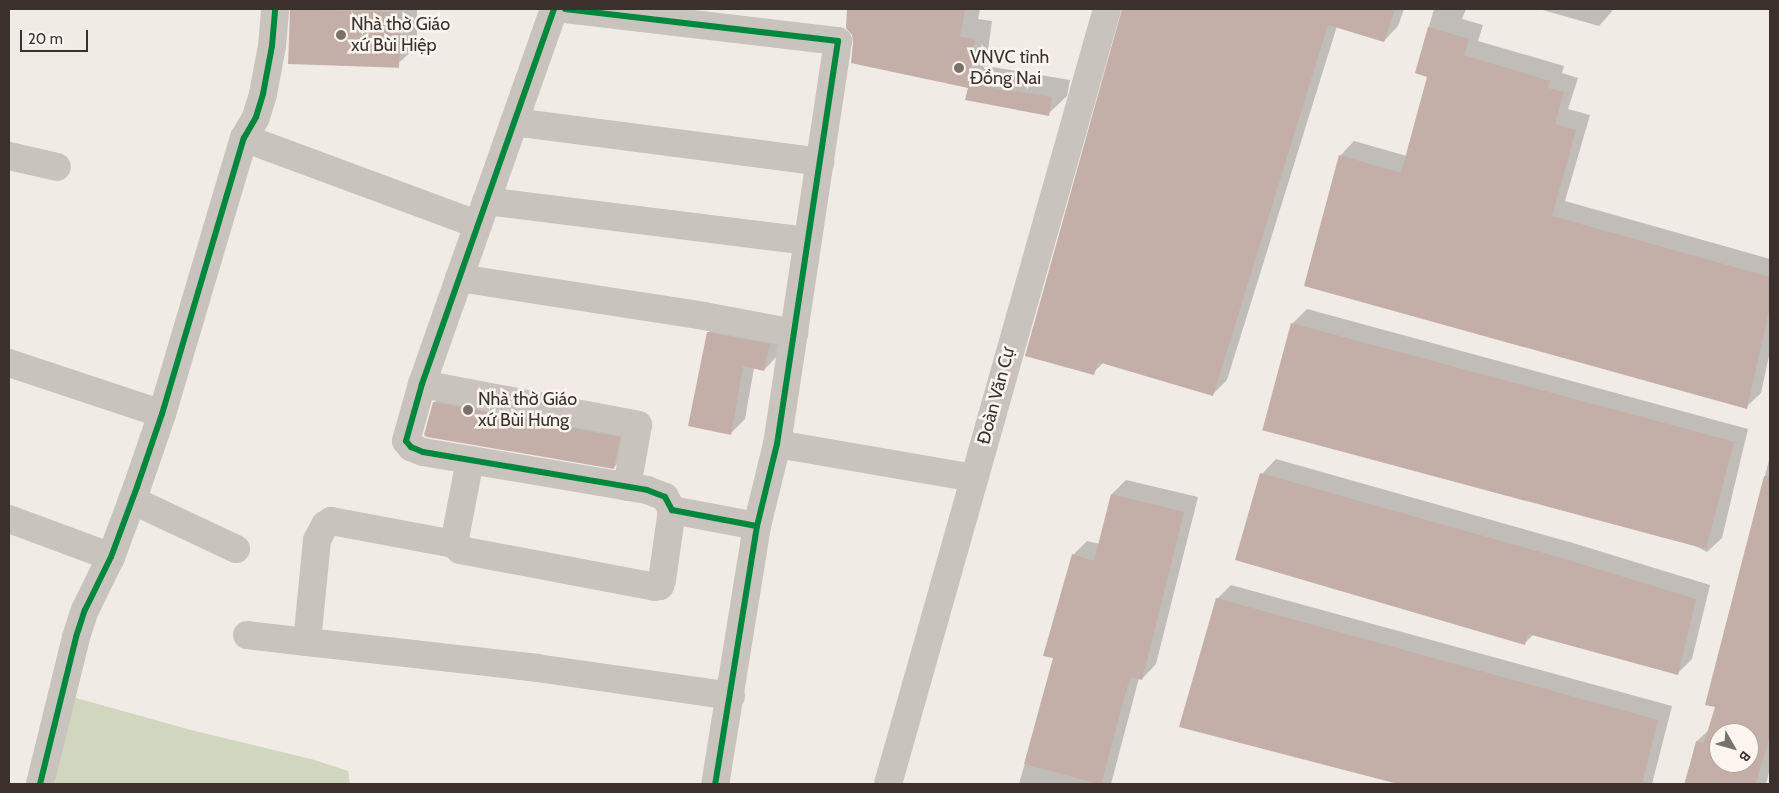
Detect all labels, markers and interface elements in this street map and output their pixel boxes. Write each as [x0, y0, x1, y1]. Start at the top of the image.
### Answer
place label: Nhà thờ Giáo xứ Bùi Hiệp [351, 14, 450, 56]
scale bar [22, 20, 90, 52]
marker: Nhà thờ Giáo xứ Bùi Hiệp [335, 29, 347, 41]
text: 20 m [28, 30, 63, 48]
place label: VNVC tỉnh Đồng Nai [970, 47, 1049, 90]
marker: VNVC tỉnh Đồng Nai [952, 61, 966, 75]
street label: Đoàn Văn Cự [973, 345, 1019, 447]
place label: Nhà thờ Giáo xứ Bùi Hưng [478, 389, 577, 432]
marker: Nhà thờ Giáo xứ Bùi Hưng [462, 404, 474, 416]
north arrow [1709, 723, 1759, 773]
text: B [1735, 748, 1755, 766]

